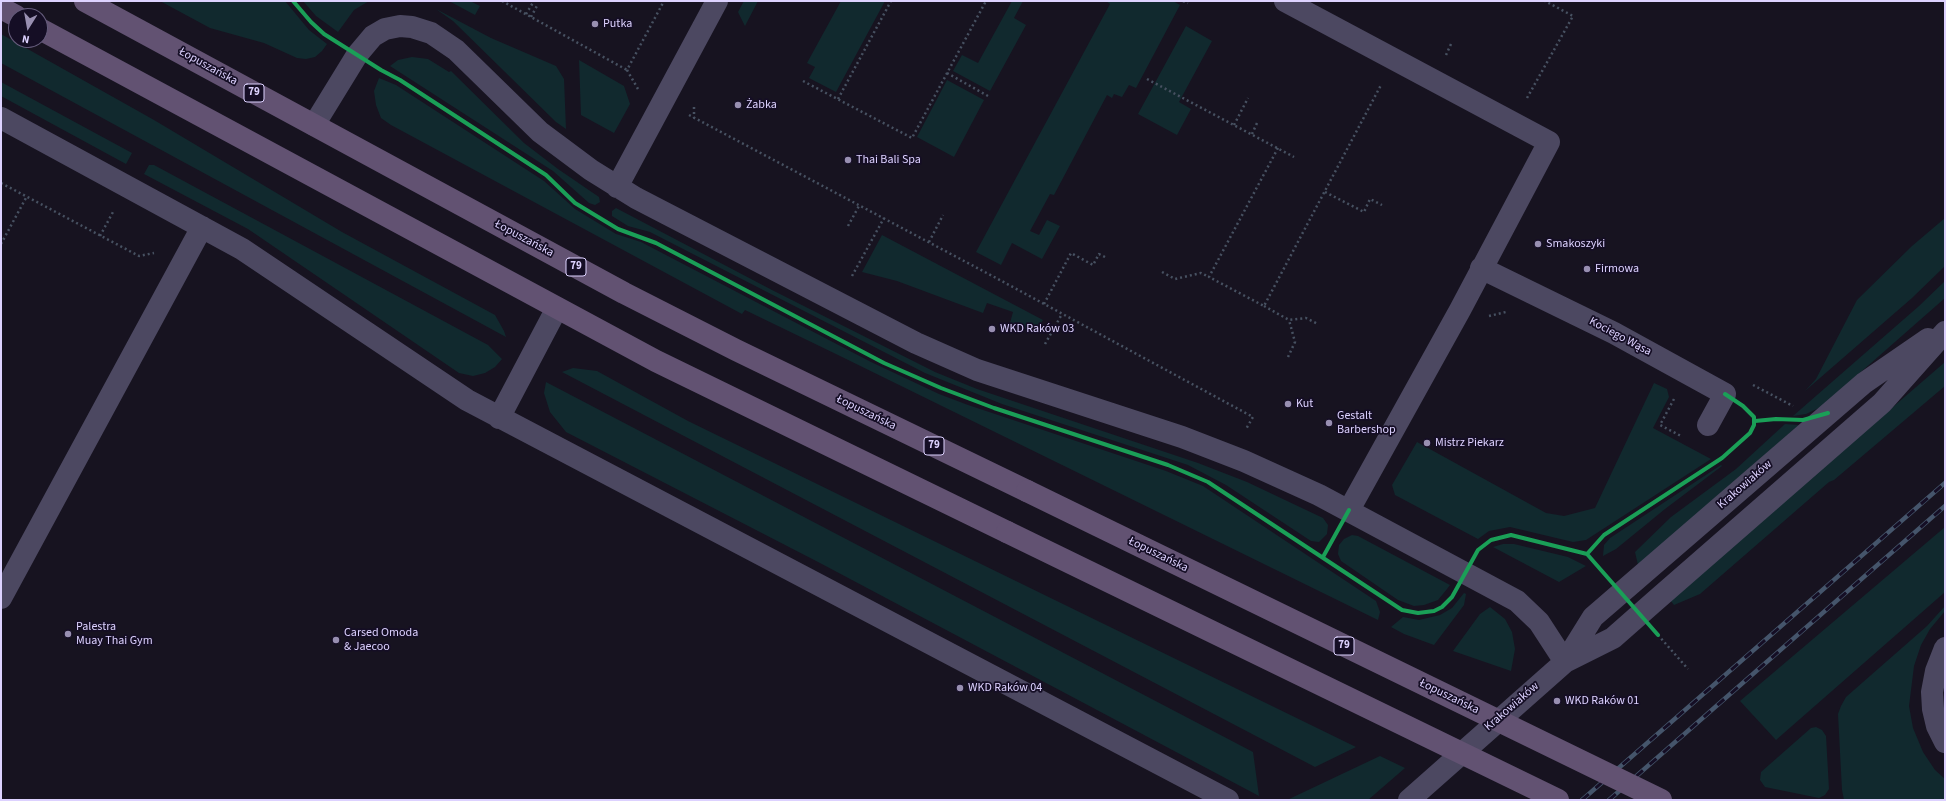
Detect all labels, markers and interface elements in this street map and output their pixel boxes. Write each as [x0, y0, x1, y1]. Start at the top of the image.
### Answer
north arrow [8, 8, 48, 48]
place label: Putka [603, 17, 632, 31]
marker: Putka [590, 19, 600, 29]
text: N [21, 31, 31, 47]
street label: Łopuszańska [176, 45, 240, 89]
road number: 79 [244, 84, 264, 102]
place label: Żabka [746, 98, 777, 112]
marker: Żabka [733, 100, 743, 110]
place label: Thai Bali Spa [856, 153, 921, 167]
marker: Thai Bali Spa [843, 155, 853, 165]
street label: Łopuszańska [492, 217, 556, 261]
place label: Smakoszyki [1546, 237, 1605, 251]
marker: Smakoszyki [1533, 239, 1543, 249]
road number: 79 [566, 258, 586, 276]
place label: Firmowa [1595, 262, 1639, 276]
marker: Firmowa [1582, 264, 1592, 274]
street label: Kociego Wąsa [1586, 315, 1654, 359]
place label: WKD Raków 03 [1000, 322, 1074, 336]
marker: WKD Raków 03 [987, 324, 997, 334]
street label: Łopuszańska [834, 392, 898, 434]
place label: Kut [1296, 397, 1313, 411]
marker: Kut [1283, 399, 1293, 409]
place label: Gestalt Barbershop [1337, 409, 1396, 437]
marker: Gestalt Barbershop [1324, 418, 1334, 428]
place label: Mistrz Piekarz [1435, 436, 1504, 450]
road number: 79 [924, 437, 944, 455]
marker: Mistrz Piekarz [1422, 438, 1432, 448]
street label: Krakowiaków [1715, 457, 1775, 513]
street label: Łopuszańska [1126, 534, 1190, 576]
place label: Palestra Muay Thai Gym [76, 620, 153, 648]
place label: Carsed Omoda & Jaecoo [344, 626, 418, 654]
marker: Palestra Muay Thai Gym [63, 629, 73, 639]
marker: Carsed Omoda & Jaecoo [331, 635, 341, 645]
road number: 79 [1334, 637, 1354, 655]
street label: Łopuszańska [1417, 676, 1481, 718]
street label: Krakowiaków [1482, 679, 1542, 735]
place label: WKD Raków 04 [968, 681, 1042, 695]
marker: WKD Raków 04 [955, 683, 965, 693]
place label: WKD Raków 01 [1565, 694, 1639, 708]
marker: WKD Raków 01 [1552, 696, 1562, 706]

